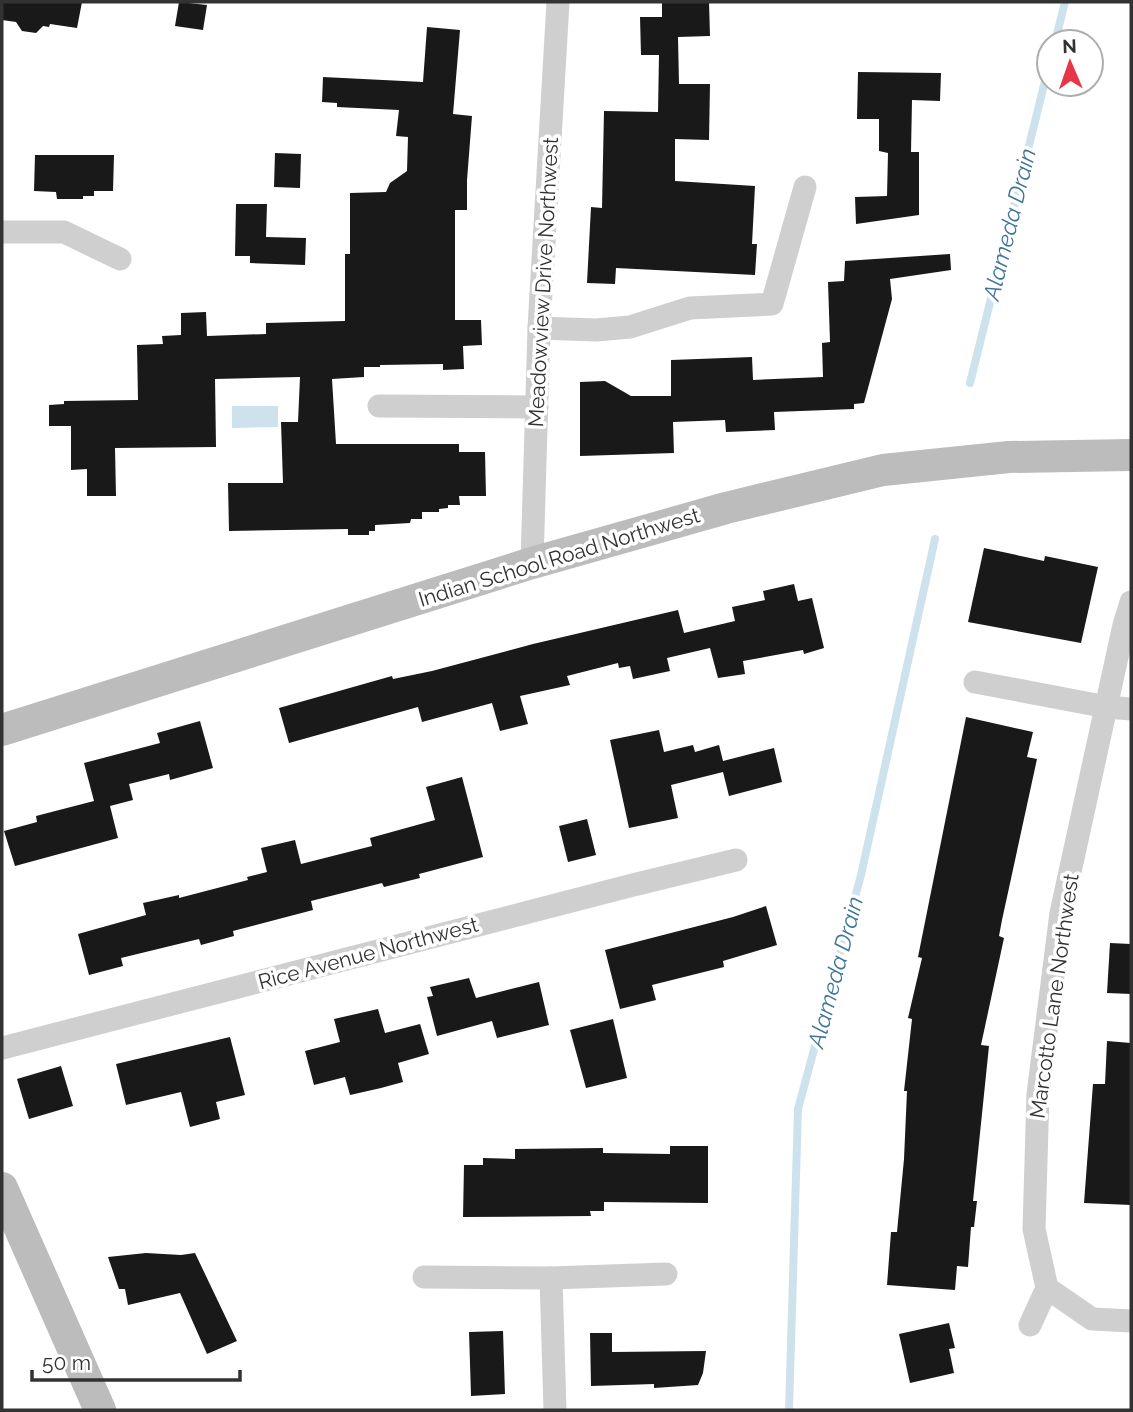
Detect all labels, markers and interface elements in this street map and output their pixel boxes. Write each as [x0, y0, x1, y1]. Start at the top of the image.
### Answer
north arrow [1035, 28, 1105, 98]
text: N [1062, 35, 1077, 57]
street label: Meadowview Drive Northwest [523, 136, 563, 428]
water label: Alameda Drain [977, 145, 1041, 305]
street label: Indian School Road Northwest [415, 502, 703, 612]
street label: Marcotto Lane Northwest [1024, 872, 1084, 1120]
water label: Alameda Drain [801, 893, 868, 1052]
street label: Rice Avenue Northwest [255, 912, 481, 994]
scale bar [32, 1338, 240, 1382]
text: 50 m [42, 1350, 91, 1375]

